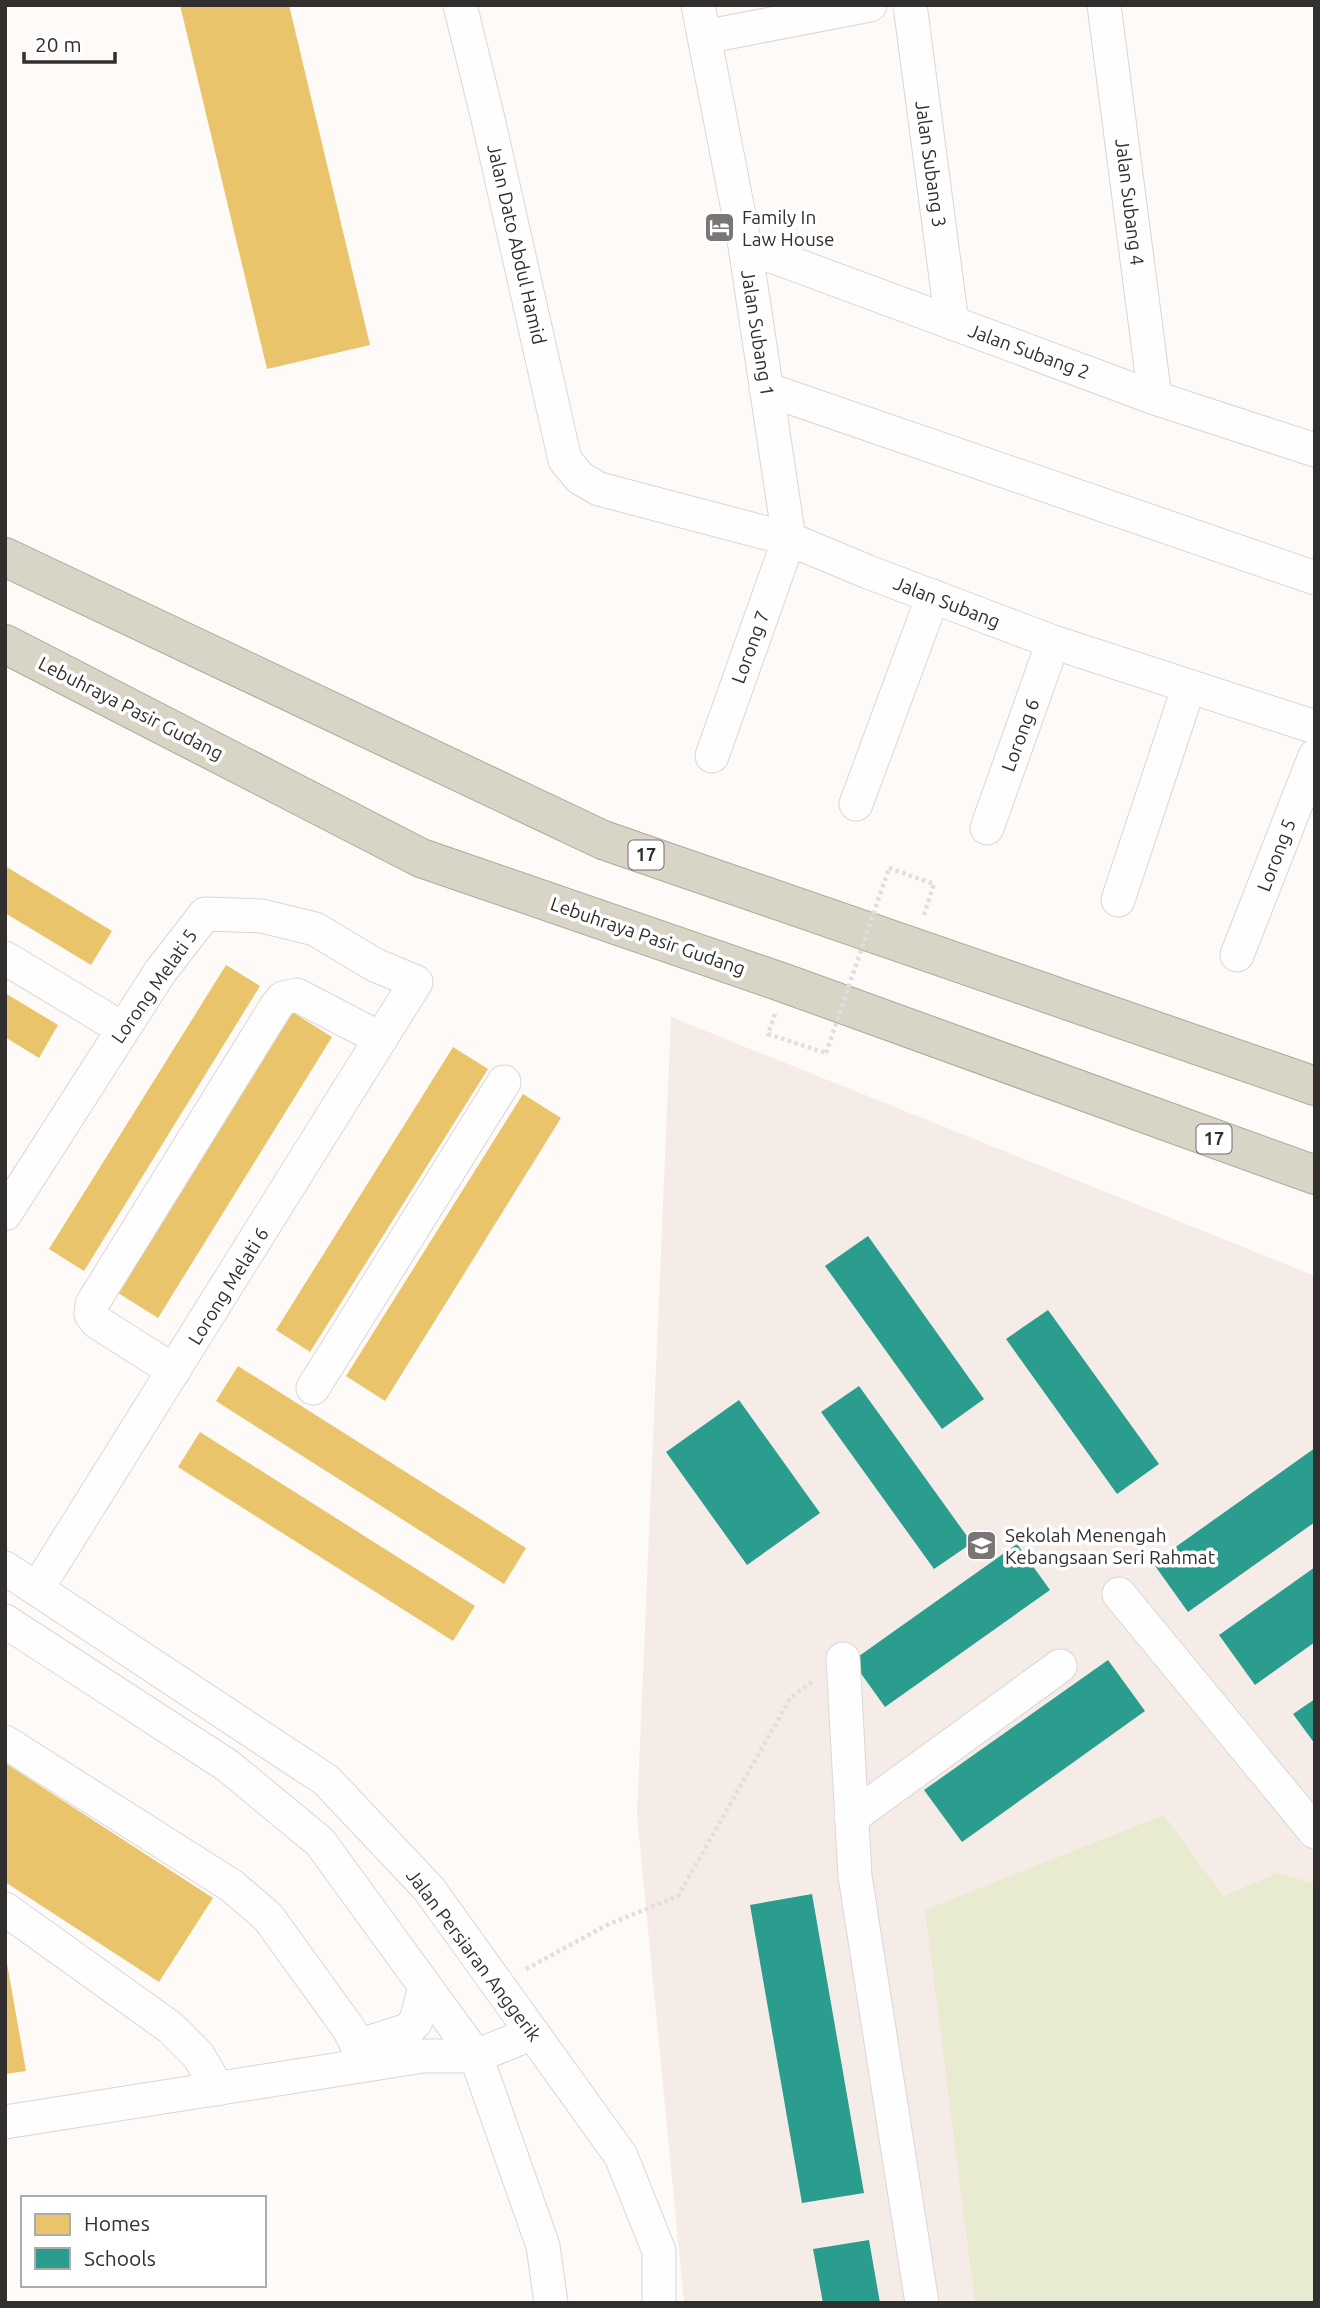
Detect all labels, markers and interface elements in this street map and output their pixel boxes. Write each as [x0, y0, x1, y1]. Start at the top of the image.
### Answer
scale bar [24, 21, 116, 65]
text: 20 m [35, 32, 82, 56]
street label: Jalan Subang 3 [911, 99, 951, 229]
street label: Jalan Subang 4 [1111, 137, 1149, 267]
street label: Jalan Dato Abdul Hamid [483, 142, 551, 346]
place label: Family In Law House [742, 206, 834, 250]
hotel icon: Family In Law House [702, 211, 736, 245]
street label: Jalan Subang 1 [737, 268, 779, 398]
street label: Jalan Subang 2 [965, 319, 1093, 383]
street label: Jalan Subang [891, 572, 1003, 632]
street label: Lorong 7 [727, 608, 773, 686]
street label: Lebuhraya Pasir Gudang [35, 652, 227, 764]
street label: Lorong 6 [997, 696, 1043, 774]
street label: Lorong 5 [1252, 816, 1300, 894]
road number: 17 [628, 840, 664, 870]
street label: Lebuhraya Pasir Gudang [548, 892, 748, 980]
street label: Lorong Melati 5 [107, 925, 201, 1047]
road number: 17 [1196, 1124, 1232, 1154]
street label: Lorong Melati 6 [183, 1223, 273, 1349]
place label: Sekolah Menengah Kebangsaan Seri Rahmat [1005, 1524, 1216, 1568]
school or university icon: Sekolah Menengah Kebangsaan Seri Rahmat [965, 1529, 999, 1563]
street label: Jalan Persiaran Anggerik [402, 1865, 546, 2046]
legend [21, 2196, 266, 2287]
text: Homes [84, 2211, 150, 2235]
text: Schools [84, 2246, 156, 2270]

